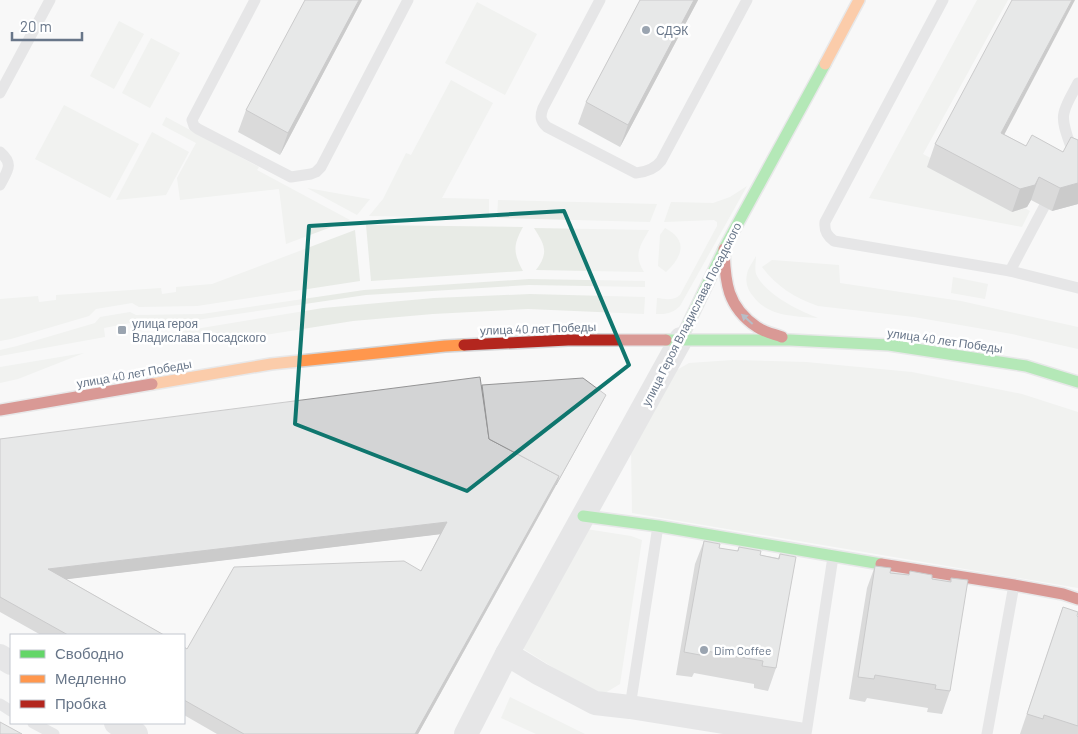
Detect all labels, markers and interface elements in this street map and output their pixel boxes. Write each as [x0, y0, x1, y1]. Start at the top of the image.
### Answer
scale bar [12, 10, 82, 42]
text: 20 m [20, 17, 52, 35]
place label: СДЭК [656, 23, 688, 38]
marker: СДЭК [640, 24, 652, 36]
street label: улица Героя Владислава Посадского [638, 220, 745, 409]
one-way arrow [742, 313, 754, 325]
place label: улица героя Владислава Посадского [132, 316, 267, 345]
street label: улица 40 лет Победы [480, 319, 596, 338]
marker: улица героя Владислава Посадского [116, 324, 128, 336]
street label: улица 40 лет Победы [886, 325, 1004, 356]
street label: улица 40 лет Победы [75, 356, 193, 391]
legend [10, 634, 185, 724]
place label: Dim Coffee [714, 643, 771, 657]
text: Свободно [55, 644, 124, 662]
marker: Dim Coffee [698, 644, 710, 656]
text: Медленно [55, 669, 126, 687]
text: Пробка [55, 694, 107, 712]

